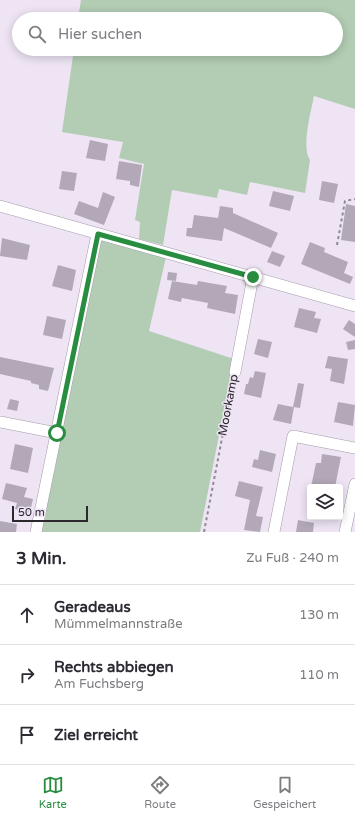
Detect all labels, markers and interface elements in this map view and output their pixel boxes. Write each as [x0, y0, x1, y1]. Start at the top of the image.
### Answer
search box [12, 12, 343, 56]
icon: search [26, 23, 48, 45]
text: Hier suchen [58, 25, 142, 43]
route end [244, 268, 262, 286]
street label: Moorkamp [215, 373, 241, 437]
route start [48, 424, 66, 442]
map controls [307, 484, 343, 520]
button: layers [307, 484, 343, 520]
scale bar [12, 504, 88, 523]
text: 50 m [18, 506, 45, 519]
text: 3 Min. [16, 548, 66, 569]
text: Zu Fuß · 240 m [246, 550, 339, 566]
text: Geradeaus [54, 598, 131, 616]
icon: ahead [16, 604, 38, 626]
text: 130 m [299, 607, 339, 623]
text: Mümmelmannstraße [54, 616, 183, 632]
text: Rechts abbiegen [54, 658, 174, 676]
icon: right [16, 664, 38, 686]
text: 110 m [299, 667, 339, 683]
text: Am Fuchsberg [54, 676, 144, 692]
icon: arrive [16, 724, 38, 746]
text: Ziel erreicht [54, 726, 138, 744]
tab: Karte [39, 774, 67, 811]
tab: Route [144, 774, 176, 811]
tab: Gespeichert [253, 774, 316, 811]

